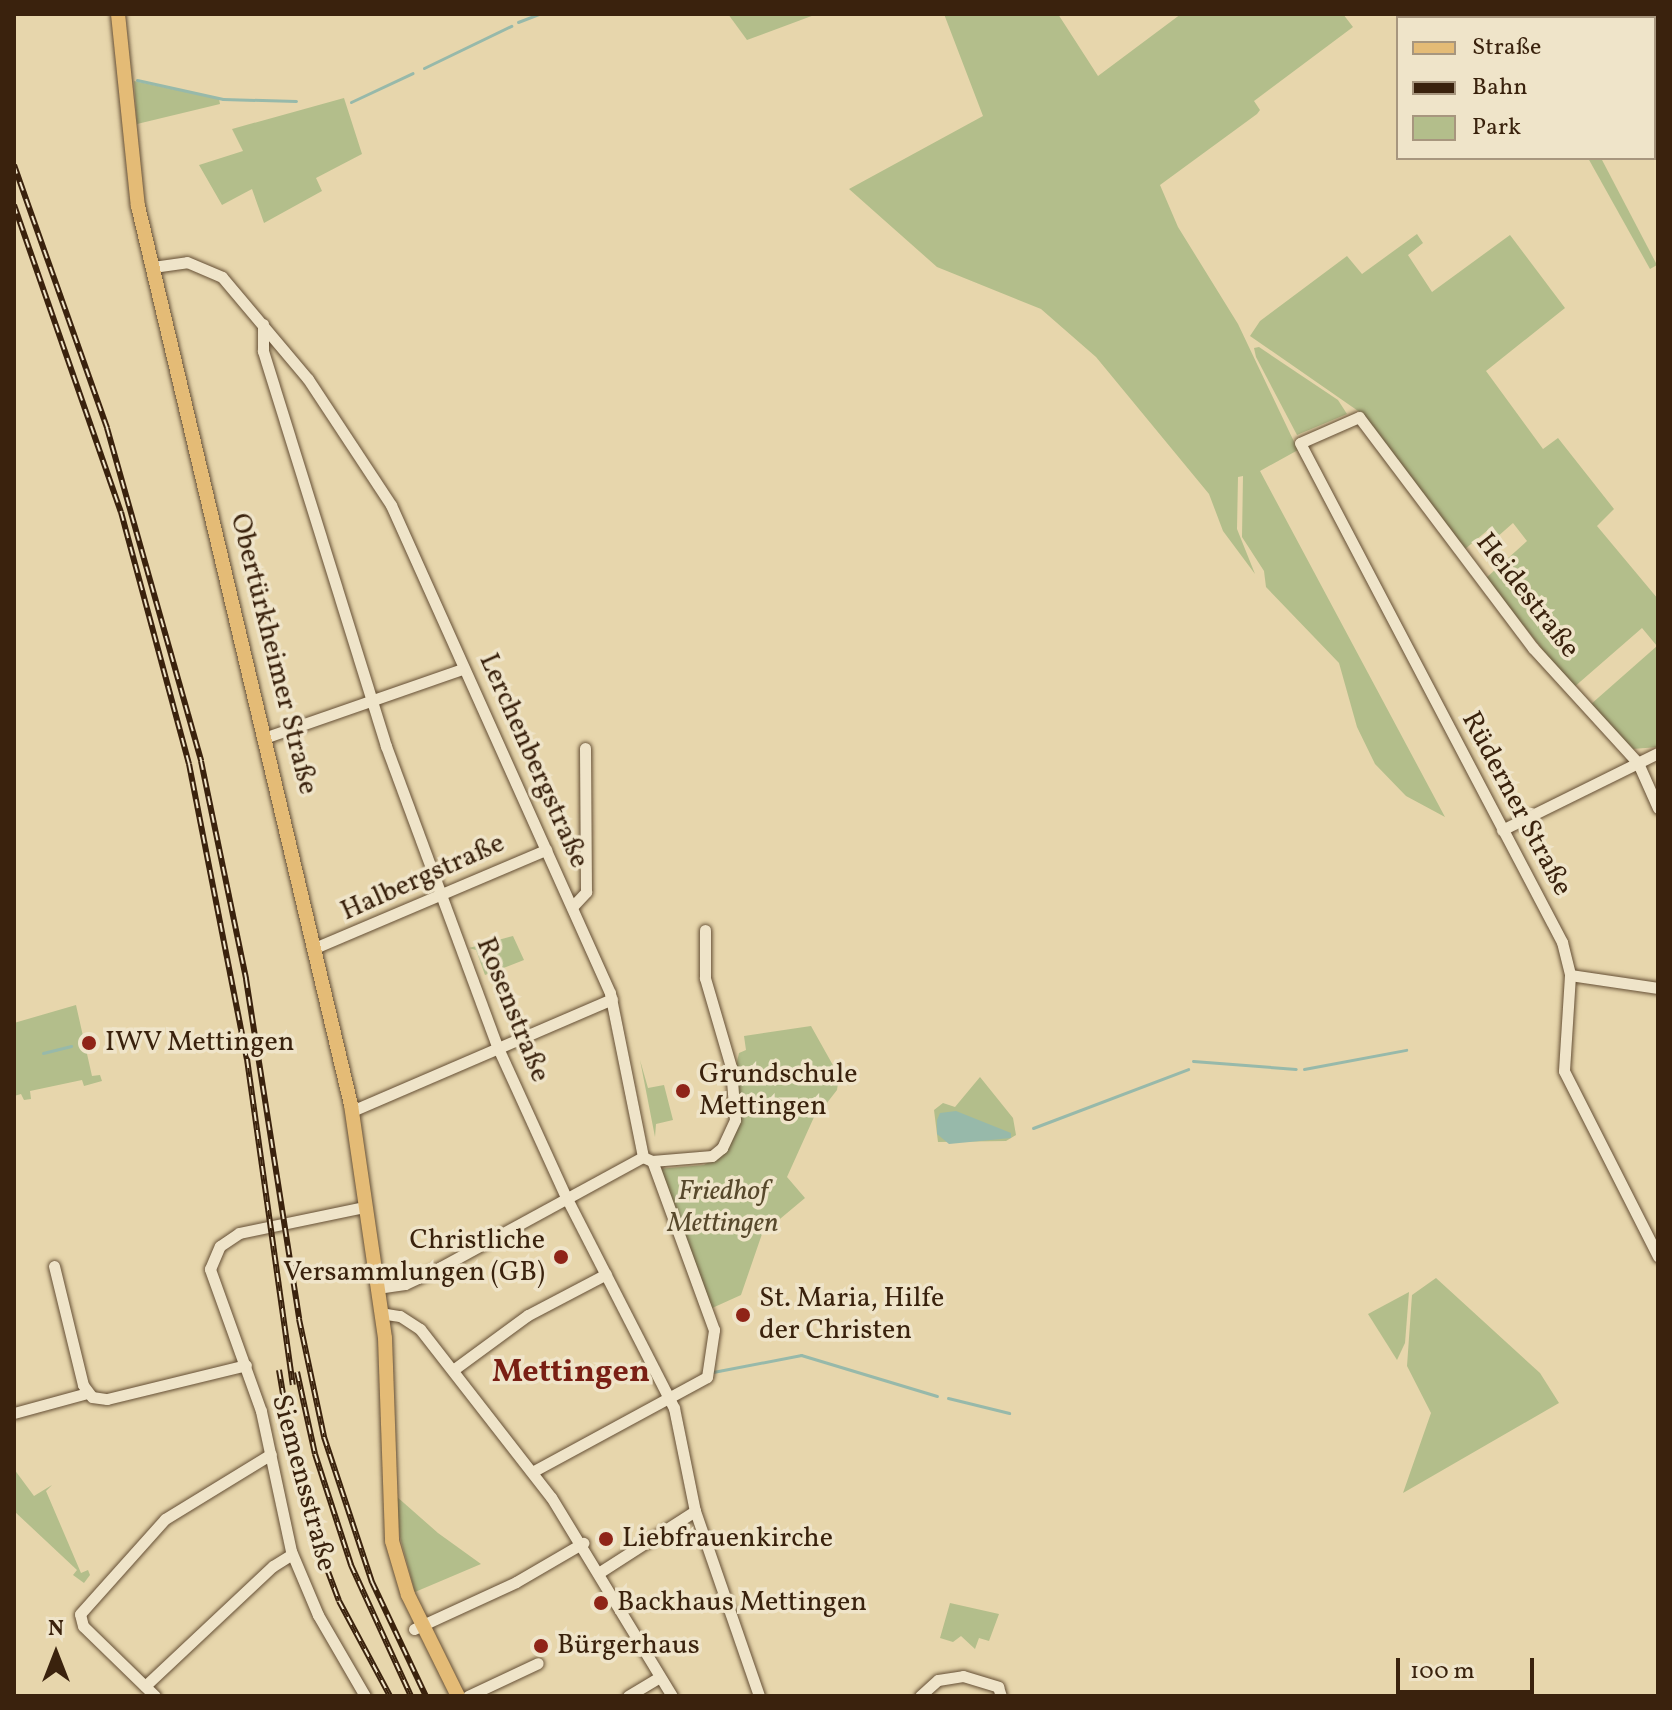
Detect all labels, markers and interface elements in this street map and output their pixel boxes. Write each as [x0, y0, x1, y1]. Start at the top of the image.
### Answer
legend [1396, 16, 1656, 160]
text: Straße [1472, 31, 1541, 65]
text: Bahn [1472, 71, 1528, 105]
text: Park [1472, 111, 1521, 145]
street label: Obertürkheimer Straße [222, 510, 324, 798]
street label: Heidestraße [1468, 527, 1586, 665]
street label: Lerchenbergstraße [471, 649, 595, 873]
street label: Rüderner Straße [1453, 706, 1579, 902]
street label: Halbergstraße [336, 827, 510, 929]
street label: Rosenstraße [468, 933, 556, 1087]
place label: IWV Mettingen [105, 1026, 295, 1060]
marker: IWV Mettingen [80, 1034, 98, 1052]
place label: Grundschule Mettingen [699, 1058, 857, 1124]
marker: Grundschule Mettingen [674, 1082, 692, 1100]
park label: Friedhof Mettingen [668, 1175, 778, 1241]
place label: Christliche Versammlungen (GB) [283, 1224, 545, 1290]
marker: Christliche Versammlungen (GB) [552, 1248, 570, 1266]
place label: St. Maria, Hilfe der Christen [759, 1282, 944, 1348]
marker: St. Maria, Hilfe der Christen [734, 1306, 752, 1324]
district label: Mettingen [492, 1354, 650, 1392]
street label: Siemensstraße [263, 1391, 343, 1575]
place label: Liebfrauenkirche [622, 1522, 833, 1556]
marker: Liebfrauenkirche [597, 1530, 615, 1548]
place label: Backhaus Mettingen [617, 1586, 867, 1620]
marker: Backhaus Mettingen [592, 1594, 610, 1612]
north arrow [16, 1614, 96, 1694]
text: N [48, 1614, 64, 1645]
place label: Bürgerhaus [557, 1629, 700, 1663]
marker: Bürgerhaus [532, 1637, 550, 1655]
scale bar [1400, 1642, 1538, 1692]
text: 100 m [1410, 1655, 1475, 1689]

